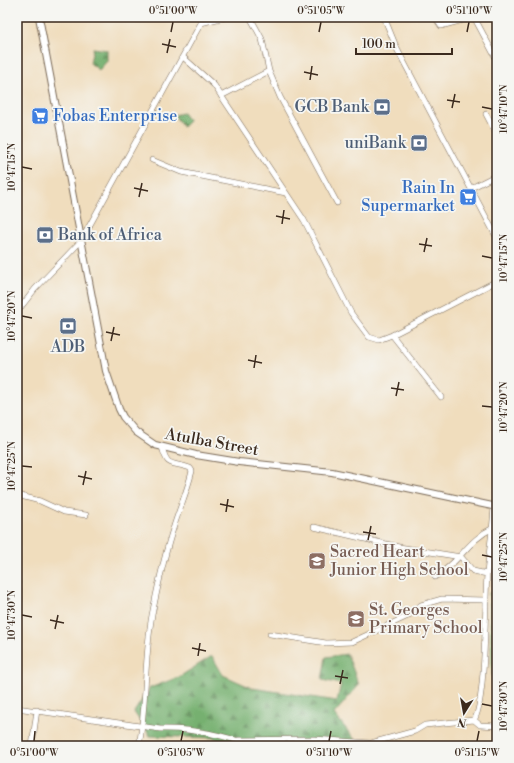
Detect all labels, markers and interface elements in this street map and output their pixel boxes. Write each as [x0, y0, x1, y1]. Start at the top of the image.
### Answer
text: 0°51'00"W [149, 5, 198, 17]
text: 0°51'05"W [297, 5, 346, 17]
text: 0°51'10"W [446, 5, 493, 17]
scale bar [356, 30, 452, 56]
text: 100 m [362, 37, 396, 52]
text: 10°47'10"N [498, 84, 510, 134]
place label: GCB Bank [294, 97, 371, 117]
bank icon: GCB Bank [372, 97, 392, 117]
supermarket icon: Fobas Enterprise [30, 106, 50, 126]
place label: Fobas Enterprise [53, 106, 177, 126]
place label: uniBank [345, 133, 408, 153]
bank icon: uniBank [409, 133, 429, 153]
text: 10°47'15"N [6, 142, 18, 191]
place label: Rain In Supermarket [361, 178, 455, 216]
supermarket icon: Rain In Supermarket [458, 187, 478, 207]
bank icon: Bank of Africa [35, 225, 55, 245]
place label: Bank of Africa [57, 225, 163, 245]
text: 10°47'15"N [498, 233, 510, 282]
text: 10°47'20"N [6, 290, 18, 341]
bank icon: ADB [58, 316, 78, 336]
place label: ADB [50, 337, 85, 357]
text: 10°47'20"N [498, 381, 510, 432]
street label: Atulba Street [163, 424, 261, 460]
text: 10°47'25"N [6, 441, 18, 491]
text: 10°47'25"N [498, 532, 510, 582]
place label: Sacred Heart Junior High School [329, 542, 469, 580]
school or university icon: Sacred Heart Junior High School [307, 551, 327, 571]
text: 10°47'30"N [6, 589, 18, 640]
place label: St. Georges Primary School [369, 600, 483, 638]
school or university icon: St. Georges Primary School [346, 609, 366, 629]
text: 10°47'30"N [498, 680, 510, 731]
north arrow [444, 693, 484, 733]
text: N [456, 714, 468, 730]
text: 0°51'00"W [10, 747, 59, 759]
text: 0°51'05"W [157, 747, 206, 759]
text: 0°51'10"W [306, 747, 353, 759]
text: 0°51'15"W [454, 747, 501, 759]

